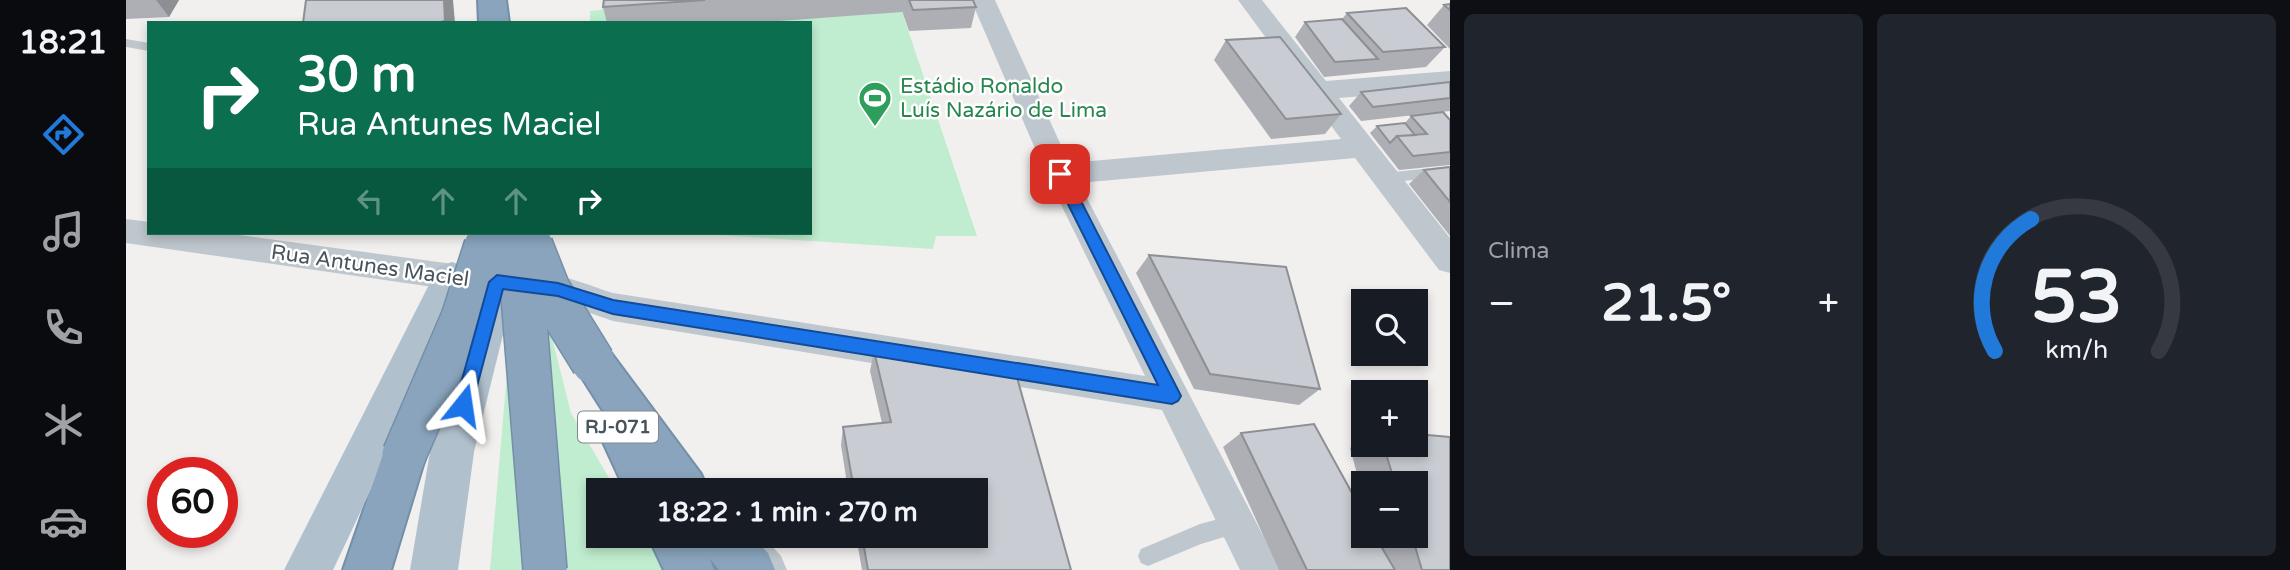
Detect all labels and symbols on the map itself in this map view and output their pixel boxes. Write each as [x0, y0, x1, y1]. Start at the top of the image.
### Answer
place label: Estádio Ronaldo Luís Nazário de Lima [900, 74, 1107, 123]
sports icon: Estádio Ronaldo Luís Nazário de Lima [856, 79, 894, 128]
pin [1030, 144, 1090, 204]
street label: Rua Antunes Maciel [269, 240, 471, 292]
position arrow [426, 368, 500, 442]
road number: RJ-071 [578, 412, 658, 442]
speed limit sign: 60 [147, 457, 238, 548]

